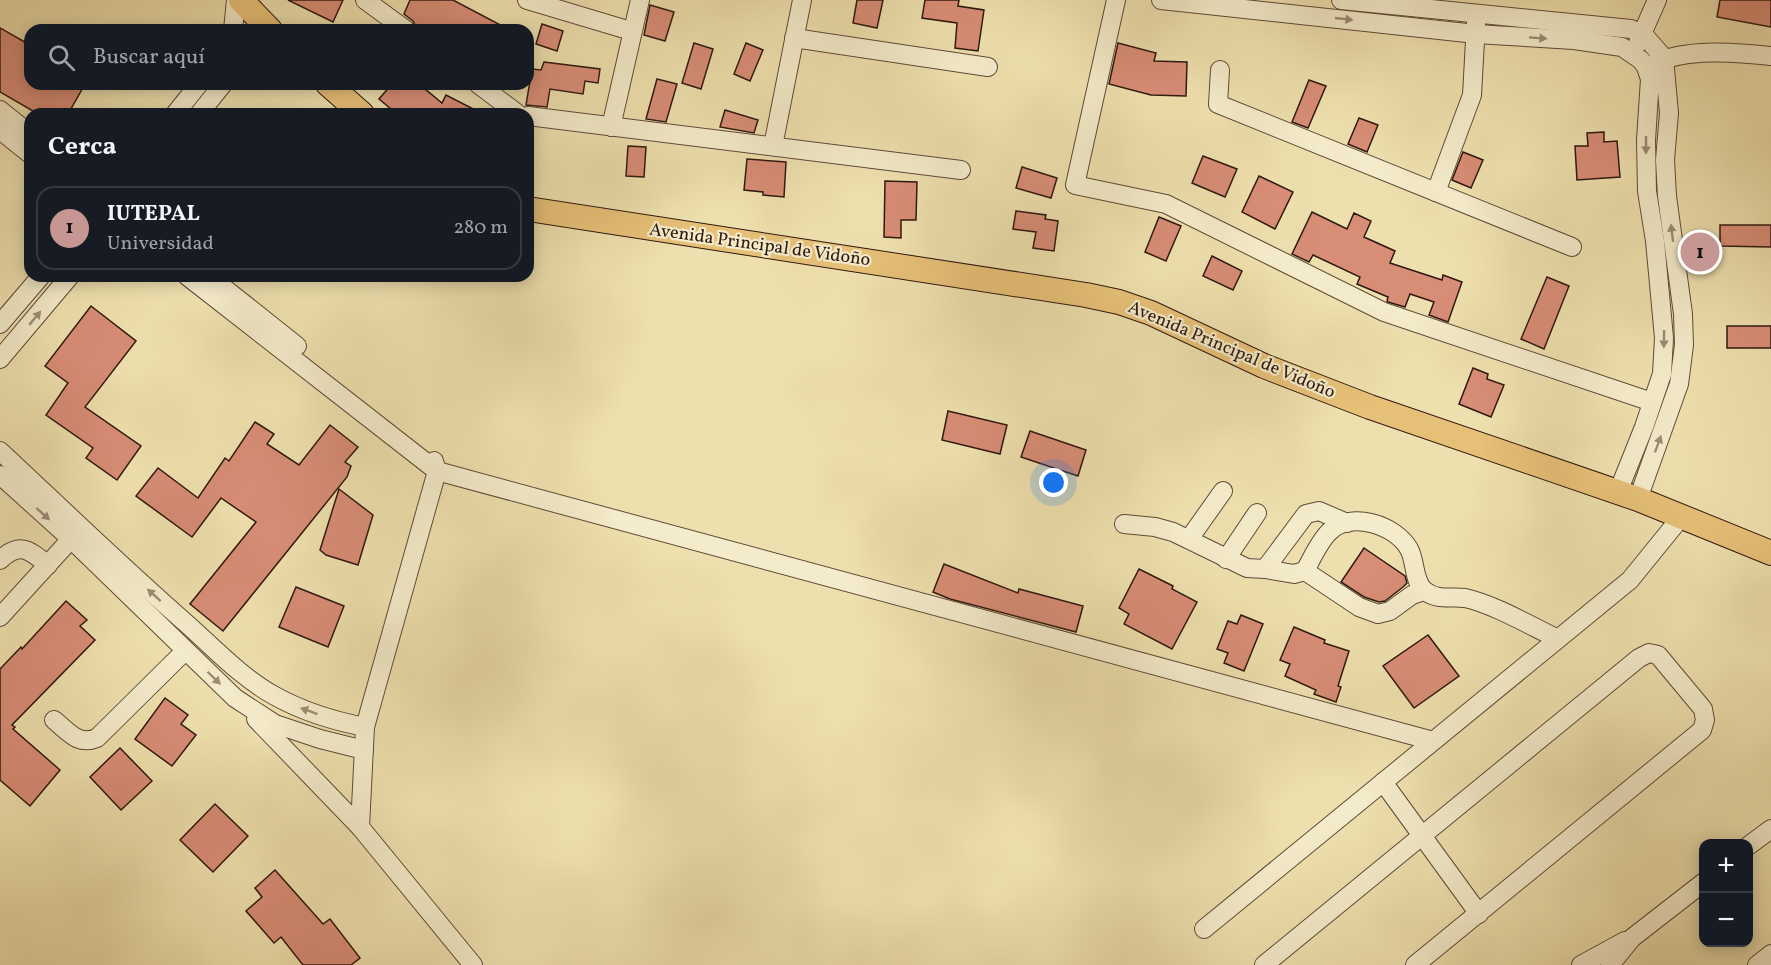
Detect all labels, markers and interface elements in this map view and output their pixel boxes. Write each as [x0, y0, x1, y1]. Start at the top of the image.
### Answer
one-way arrow [1335, 15, 1354, 24]
search box [24, 24, 534, 90]
one-way arrow [1529, 33, 1548, 42]
icon: search [45, 41, 78, 74]
text: Buscar aquí [93, 42, 205, 73]
text: Cerca [48, 129, 117, 165]
one-way arrow [1641, 136, 1651, 155]
text: IUTEPAL [107, 199, 200, 230]
text: 1 [65, 214, 74, 242]
text: 280 m [453, 214, 508, 242]
street label: Avenida Principal de Vidoño [648, 218, 872, 273]
one-way arrow [1667, 223, 1676, 242]
text: Universidad [107, 230, 214, 258]
pin: 1 [1680, 230, 1720, 274]
street label: Avenida Principal de Vidoño [1124, 295, 1339, 405]
one-way arrow [28, 311, 41, 326]
one-way arrow [1659, 329, 1669, 348]
one-way arrow [1654, 435, 1664, 453]
your location [1039, 468, 1068, 497]
one-way arrow [35, 507, 50, 520]
one-way arrow [147, 589, 162, 602]
one-way arrow [207, 671, 222, 685]
one-way arrow [300, 705, 318, 715]
map controls [1699, 839, 1753, 947]
button: + [1699, 839, 1753, 893]
button: − [1699, 893, 1753, 947]

